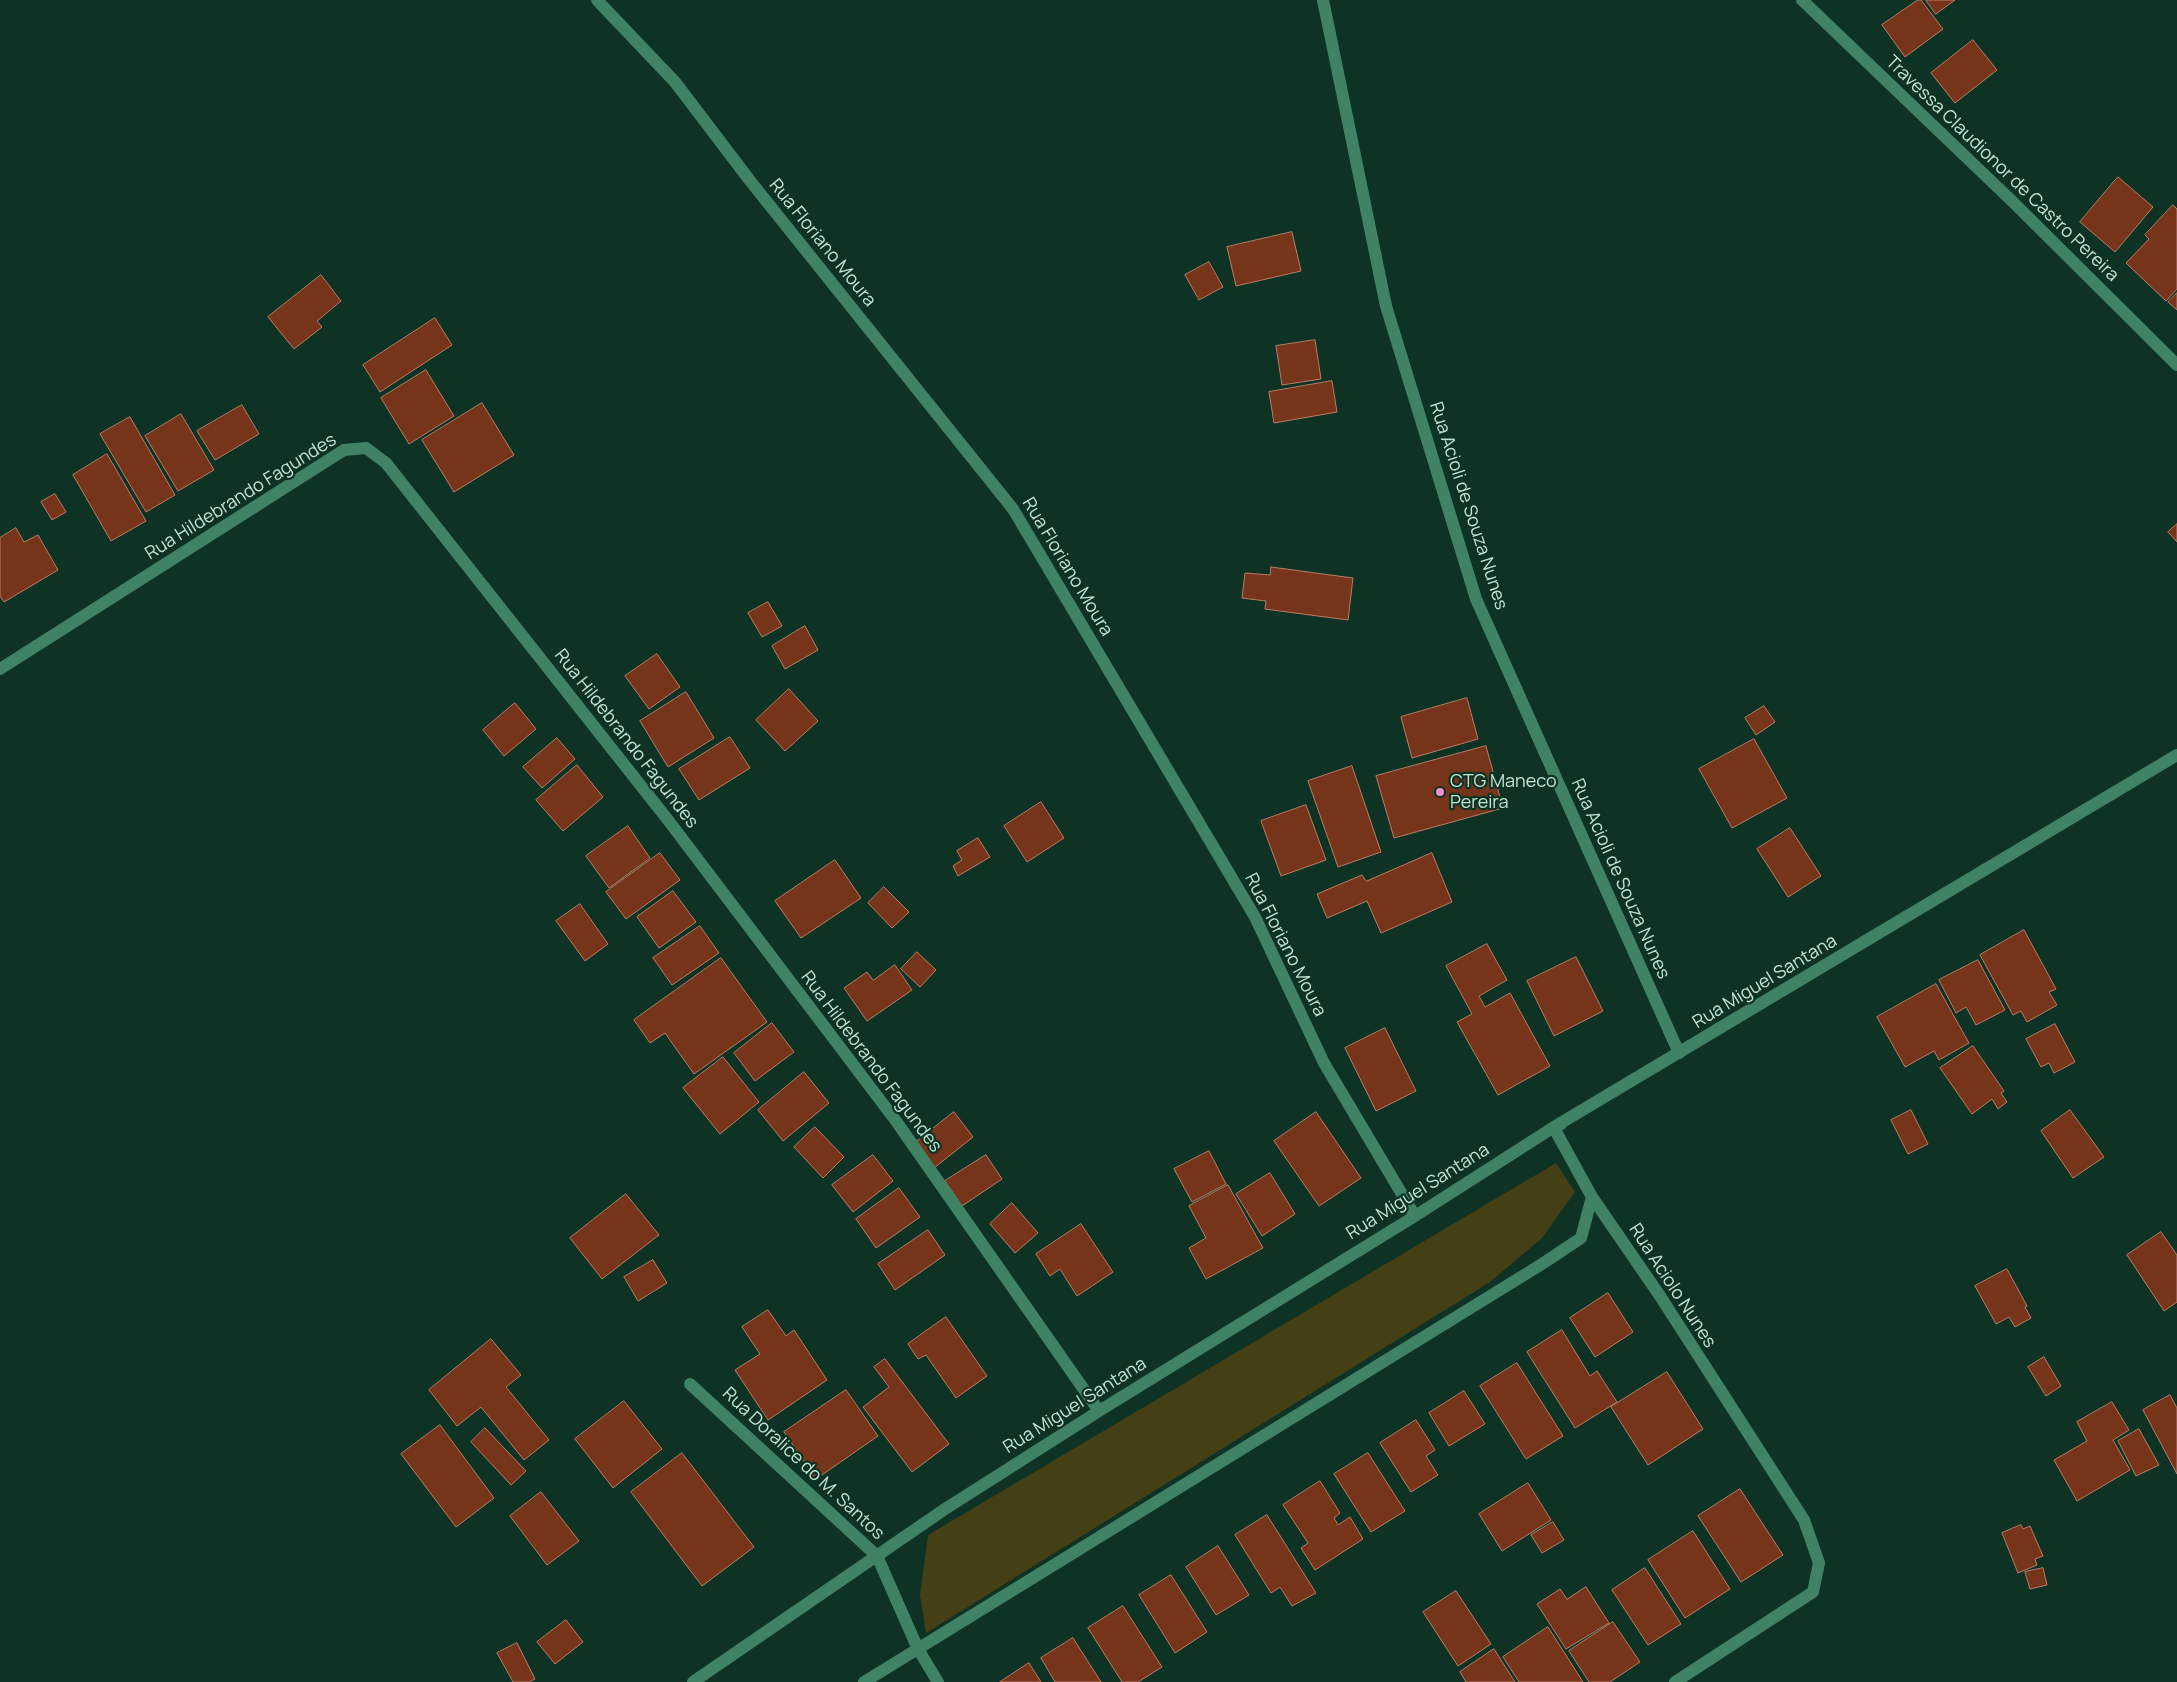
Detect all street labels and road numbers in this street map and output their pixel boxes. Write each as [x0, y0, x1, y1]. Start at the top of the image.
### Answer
street label: Travessa Claudionor de Castro Pereira [1881, 52, 2123, 286]
street label: Rua Floriano Moura [764, 175, 880, 311]
street label: Rua Acioli de Souza Nunes [1424, 399, 1512, 613]
street label: Rua Hildebrando Fagundes [141, 429, 341, 565]
street label: Rua Floriano Moura [1017, 494, 1117, 640]
street label: Rua Hildebrando Fagundes [549, 645, 703, 833]
street label: Rua Acioli de Souza Nunes [1566, 775, 1674, 983]
street label: Rua Floriano Moura [1240, 870, 1330, 1020]
street label: Rua Miguel Santana [1689, 930, 1841, 1034]
street label: Rua Hildebrando Fagundes [796, 967, 946, 1157]
street label: Rua Miguel Santana [1343, 1139, 1493, 1245]
street label: Rua Aciolo Nunes [1624, 1220, 1720, 1352]
street label: Rua Miguel Santana [1000, 1353, 1150, 1459]
street label: Rua Doralice do M. Santos [718, 1383, 888, 1545]

